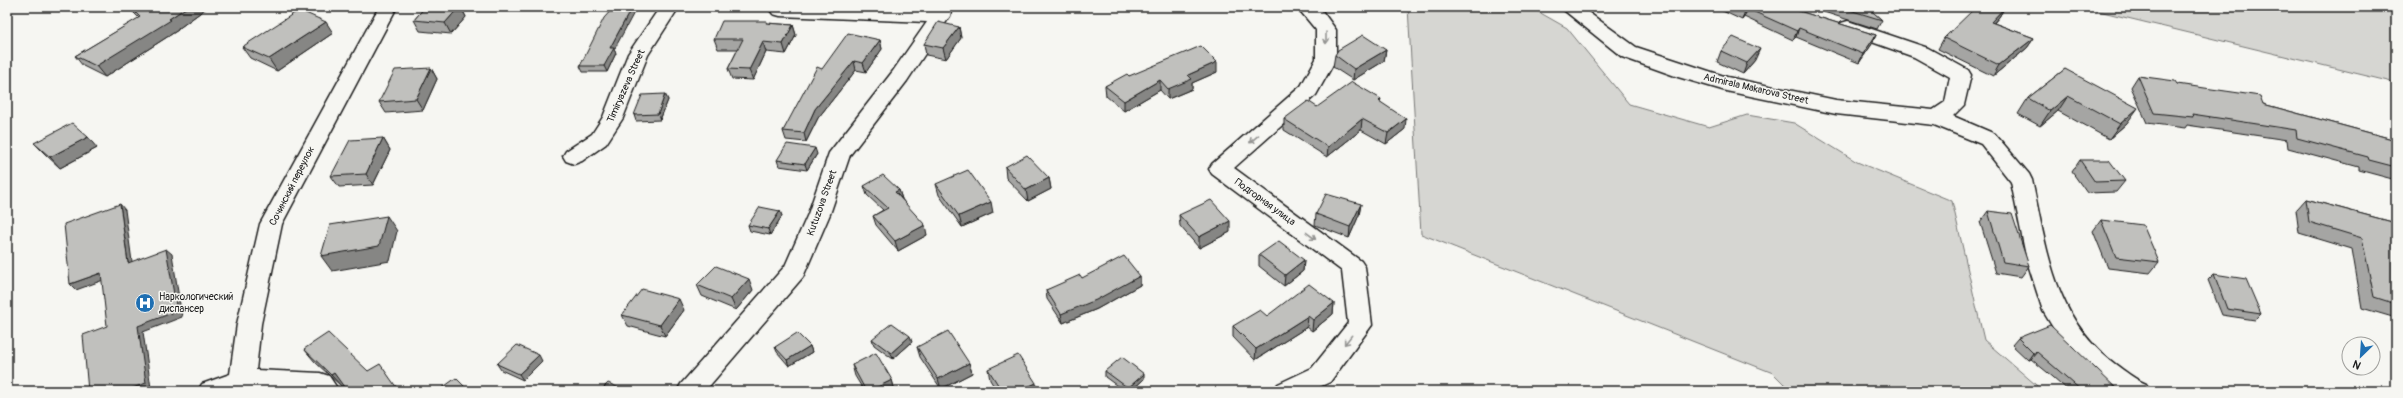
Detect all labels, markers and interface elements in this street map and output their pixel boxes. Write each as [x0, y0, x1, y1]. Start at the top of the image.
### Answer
one-way arrow [1322, 31, 1330, 44]
street label: Timiryazeva Street [604, 47, 648, 124]
street label: Admirala Makarova Street [1702, 71, 1811, 107]
one-way arrow [1249, 134, 1259, 143]
street label: Сочинский переулок [267, 144, 317, 228]
street label: Kutuzova Street [805, 168, 840, 238]
street label: Подгорная улица [1232, 176, 1298, 228]
one-way arrow [1305, 231, 1316, 240]
place label: Наркологический диспансер [159, 291, 233, 315]
hospital icon: Наркологический диспансер [134, 292, 156, 314]
one-way arrow [1344, 334, 1352, 345]
north arrow [2341, 336, 2381, 376]
text: N [2350, 357, 2363, 372]

